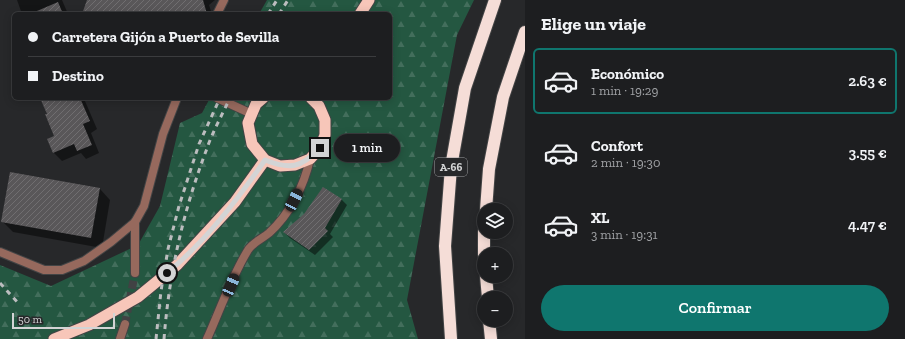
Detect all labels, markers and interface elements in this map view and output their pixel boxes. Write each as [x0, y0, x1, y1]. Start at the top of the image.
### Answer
text: Elige un viaje [541, 13, 646, 35]
text: Carretera Gijón a Puerto de Sevilla [52, 28, 279, 46]
icon: car [543, 63, 579, 99]
text: Económico [591, 65, 664, 83]
text: Destino [52, 67, 104, 85]
text: 2.63 € [848, 72, 887, 90]
text: 1 min · 19:29 [591, 83, 658, 98]
callout: 1 min [334, 134, 400, 162]
icon: car [543, 135, 579, 171]
text: Confort [591, 137, 643, 155]
route end [311, 139, 329, 157]
text: 1 min [352, 140, 382, 155]
text: 3.55 € [848, 144, 887, 162]
text: 2 min · 19:30 [591, 155, 660, 170]
road number: A-66 [435, 158, 467, 176]
car [283, 187, 305, 213]
map controls [477, 203, 513, 327]
button: layers [477, 203, 513, 239]
icon: car [543, 207, 579, 243]
text: XL [591, 209, 609, 227]
text: 4.47 € [848, 216, 887, 234]
text: 3 min · 19:31 [591, 227, 658, 242]
button: + [477, 247, 513, 283]
route start [158, 264, 176, 282]
car [221, 272, 241, 298]
button: Confirmar [541, 285, 889, 331]
button: − [477, 291, 513, 327]
scale bar [12, 311, 115, 330]
text: 50 m [18, 313, 42, 326]

